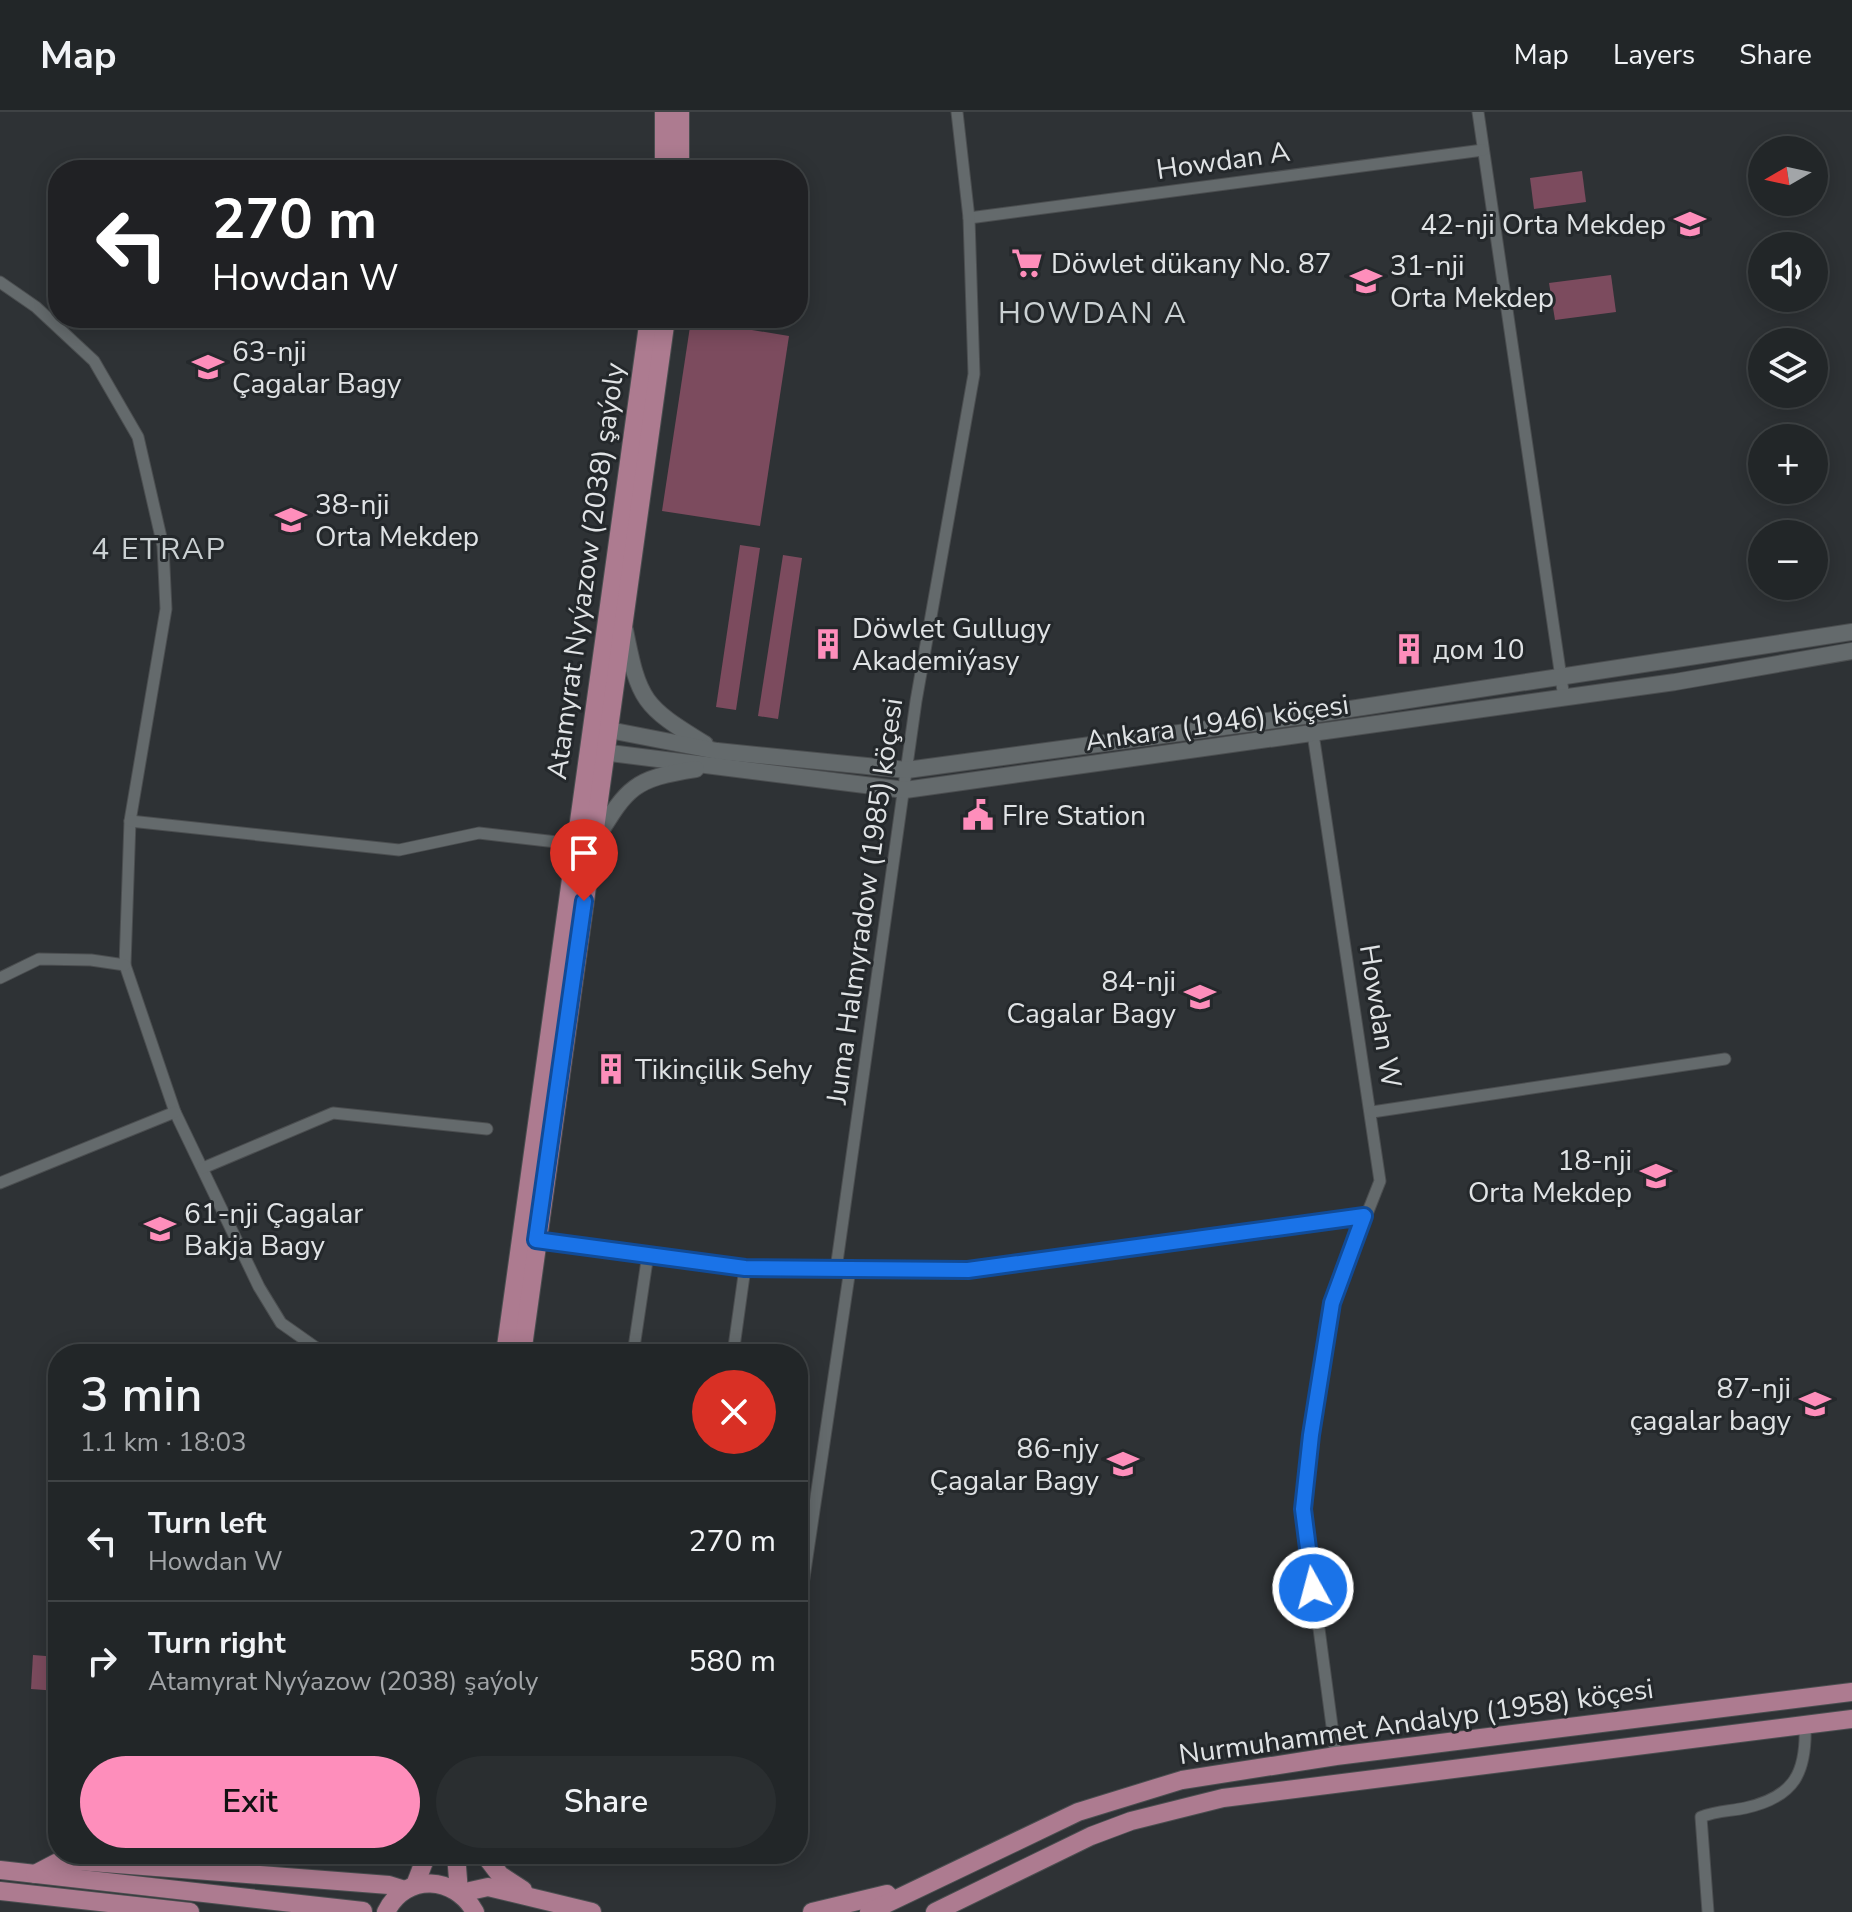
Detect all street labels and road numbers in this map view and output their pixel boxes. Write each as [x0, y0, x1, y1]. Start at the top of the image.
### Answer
street label: Howdan A [1154, 133, 1292, 189]
street label: Atamyrat Nyýazow (2038) şaýoly [538, 360, 634, 782]
street label: Ankara (1946) köçesi [1083, 686, 1351, 760]
street label: Juma Halmyradow (1985) köçesi [818, 696, 912, 1108]
street label: Howdan W [1350, 942, 1410, 1091]
street label: Nurmuhammet Andalyp (1958) köçesi [1176, 1670, 1656, 1774]

